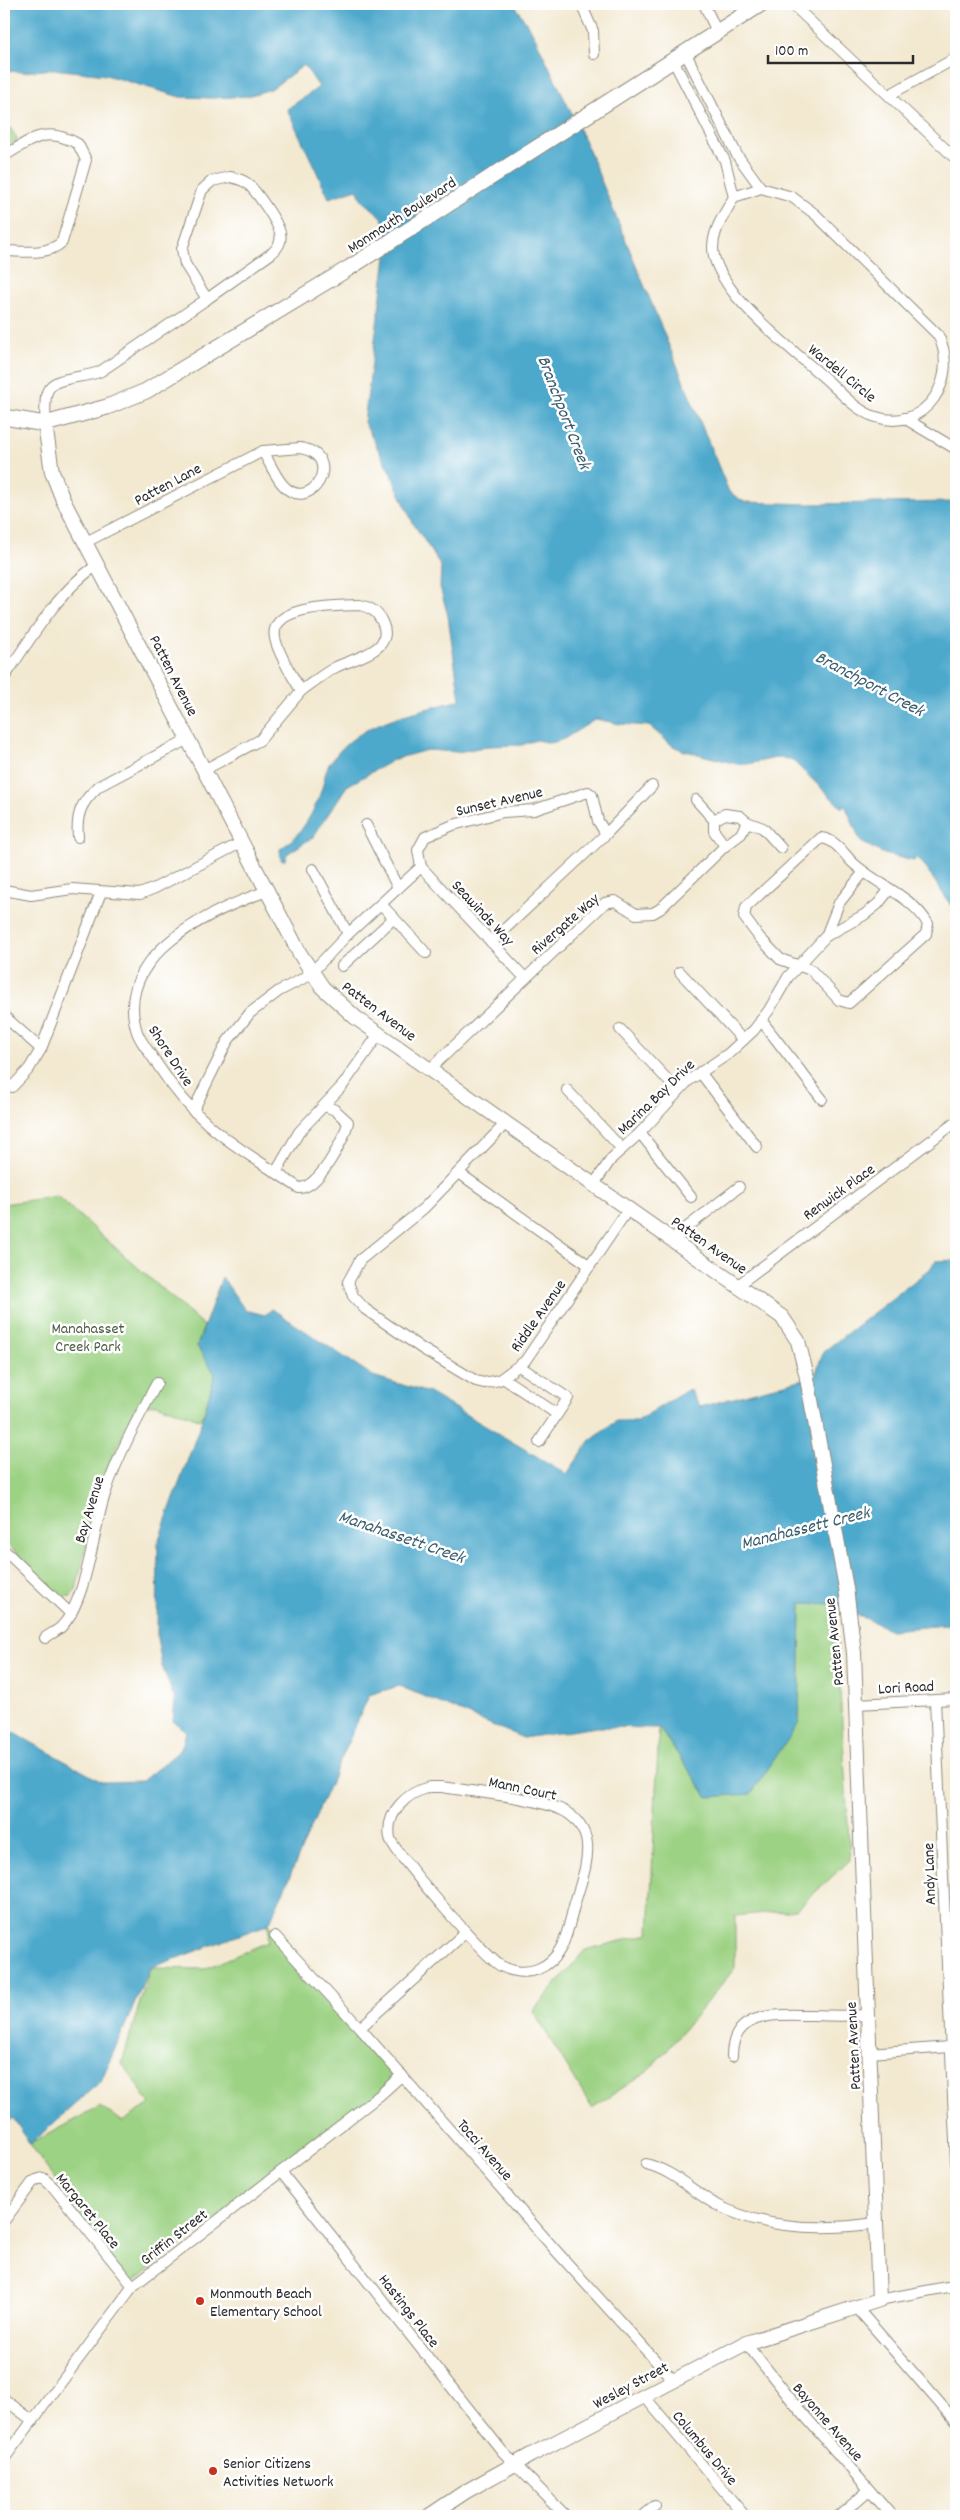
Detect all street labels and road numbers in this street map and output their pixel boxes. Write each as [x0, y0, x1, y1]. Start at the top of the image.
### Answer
street label: Monmouth Boulevard [343, 172, 461, 260]
street label: Wardell Circle [802, 339, 881, 409]
street label: Patten Lane [130, 458, 206, 513]
street label: Patten Avenue [142, 632, 203, 721]
street label: Sunset Avenue [454, 781, 545, 824]
street label: Seawinds Way [445, 875, 519, 952]
street label: Rivergate Way [526, 888, 606, 961]
street label: Patten Avenue [336, 976, 421, 1048]
street label: Shore Drive [141, 1021, 198, 1092]
street label: Marina Bay Drive [613, 1055, 701, 1141]
street label: Renwick Place [799, 1159, 880, 1227]
street label: Patten Avenue [666, 1211, 751, 1281]
street label: Riddle Avenue [506, 1275, 573, 1357]
street label: Bay Avenue [69, 1473, 111, 1546]
street label: Patten Avenue [819, 1597, 852, 1687]
street label: Lori Road [878, 1676, 935, 1701]
street label: Mann Court [486, 1771, 559, 1808]
street label: Andy Lane [918, 1842, 943, 1905]
street label: Patten Avenue [841, 2001, 868, 2091]
street label: Tocci Avenue [451, 2115, 517, 2187]
street label: Margaret Place [49, 2169, 125, 2255]
street label: Griffin Street [136, 2204, 213, 2272]
street label: Hastings Place [372, 2270, 444, 2353]
street label: Wesley Street [589, 2357, 673, 2416]
street label: Bayonne Avenue [786, 2378, 868, 2467]
street label: Columbus Drive [666, 2406, 742, 2491]

